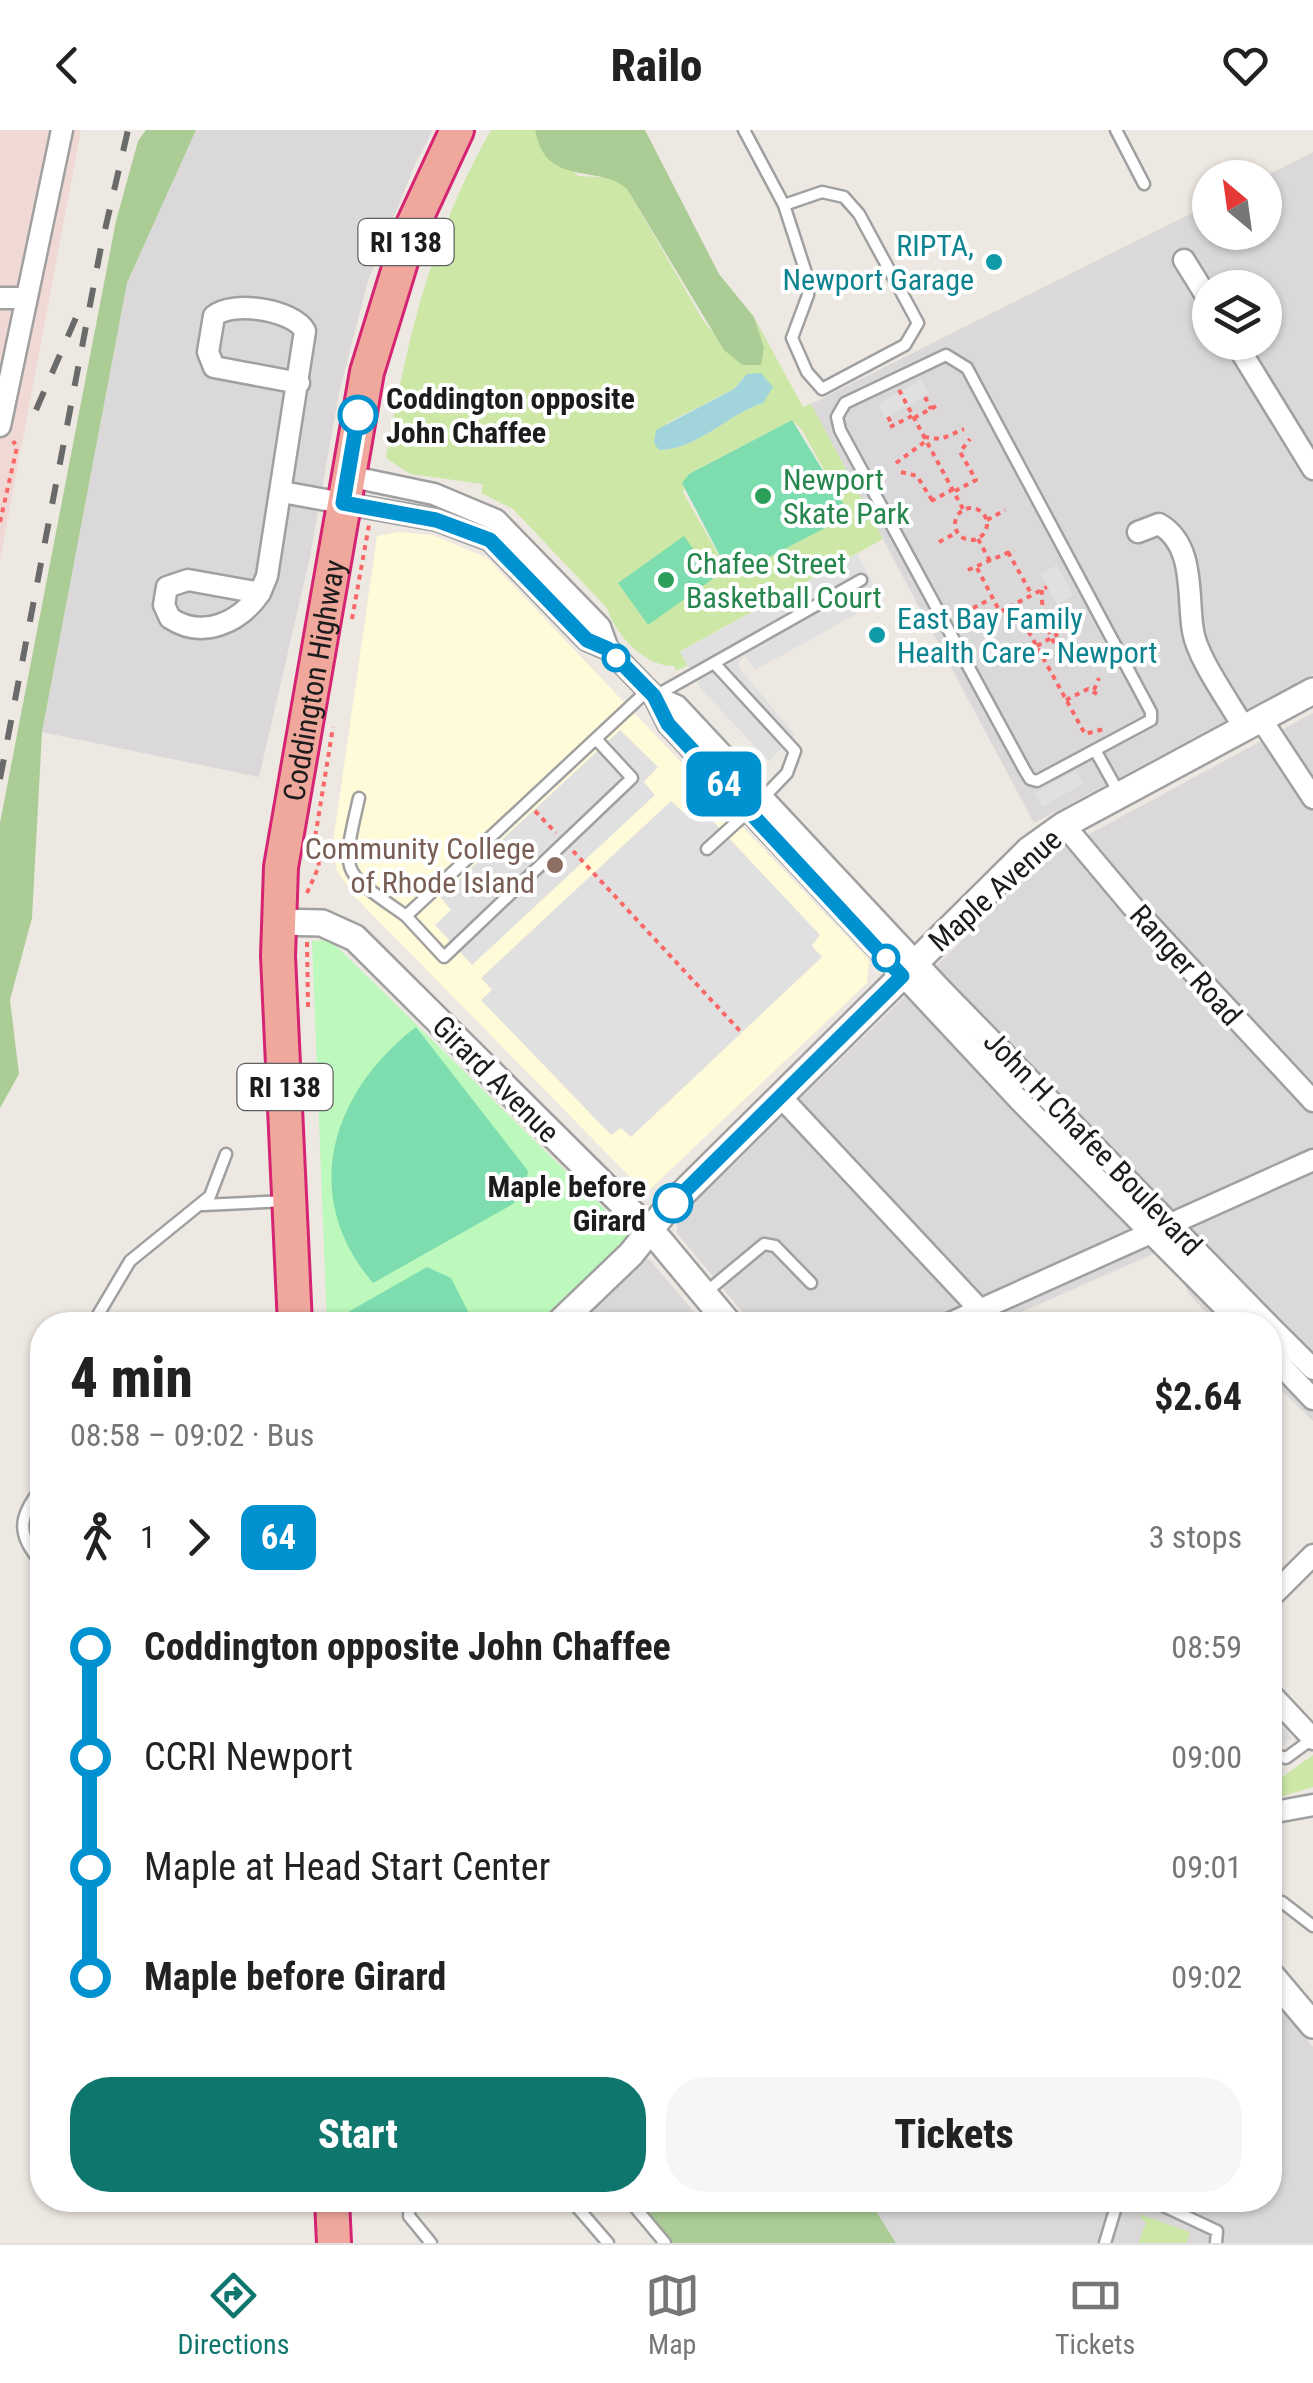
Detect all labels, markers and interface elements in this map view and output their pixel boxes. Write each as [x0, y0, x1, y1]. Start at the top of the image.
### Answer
icon: back [40, 38, 95, 93]
icon: heart [1218, 38, 1273, 93]
text: Railo [611, 39, 702, 92]
north arrow [1192, 160, 1282, 250]
map controls [1192, 160, 1282, 360]
road number: RI 138 [358, 219, 454, 265]
place label: RIPTA, Newport Garage [782, 228, 974, 297]
marker: RIPTA, Newport Garage [983, 251, 1005, 273]
button: layers [1192, 270, 1282, 360]
place label: Coddington opposite John Chaffee [386, 381, 635, 450]
marker: Coddington opposite John Chaffee [339, 396, 377, 434]
place label: Newport Skate Park [783, 462, 910, 531]
marker: Newport Skate Park [752, 485, 774, 507]
place label: Chafee Street Basketball Court [686, 546, 882, 615]
street label: Coddington Highway [275, 557, 352, 803]
marker: Chafee Street Basketball Court [655, 569, 677, 591]
place label: East Bay Family Health Care - Newport [897, 601, 1157, 670]
marker: East Bay Family Health Care - Newport [866, 624, 888, 646]
unlabelled marker [603, 645, 629, 671]
line badge: 64 [679, 752, 769, 816]
text: 64 [706, 764, 742, 805]
street label: Maple Avenue [922, 821, 1068, 959]
place label: Community College of Rhode Island [305, 831, 535, 900]
marker: Community College of Rhode Island [544, 854, 566, 876]
street label: Ranger Road [1123, 898, 1249, 1032]
unlabelled marker [873, 945, 899, 971]
street label: Girard Avenue [425, 1008, 567, 1150]
street label: John H Chafee Boulevard [977, 1024, 1209, 1262]
road number: RI 138 [238, 1064, 332, 1110]
place label: Maple before Girard [487, 1169, 646, 1238]
marker: Maple before Girard [654, 1184, 692, 1222]
text: 4 min [70, 1346, 193, 1410]
text: $2.64 [1154, 1375, 1242, 1419]
text: 08:58 – 09:02 · Bus [70, 1416, 314, 1454]
icon: walk [70, 1510, 125, 1565]
icon: forward [171, 1510, 226, 1565]
text: 64 [261, 1517, 296, 1558]
text: 1 [140, 1518, 156, 1556]
text: 3 stops [1149, 1518, 1242, 1556]
text: Coddington opposite John Chaffee [144, 1625, 671, 1669]
text: 08:59 [1171, 1628, 1242, 1666]
text: CCRI Newport [144, 1735, 353, 1779]
text: 09:00 [1171, 1738, 1242, 1776]
text: Maple at Head Start Center [144, 1845, 550, 1889]
text: 09:01 [1171, 1848, 1242, 1886]
text: Maple before Girard [144, 1955, 446, 1999]
text: 09:02 [1171, 1958, 1242, 1996]
button: Start [70, 2077, 646, 2192]
button: Tickets [666, 2077, 1242, 2192]
tab: Directions [178, 2268, 289, 2361]
tab: Map [645, 2268, 700, 2361]
tab: Tickets [1055, 2268, 1135, 2361]

